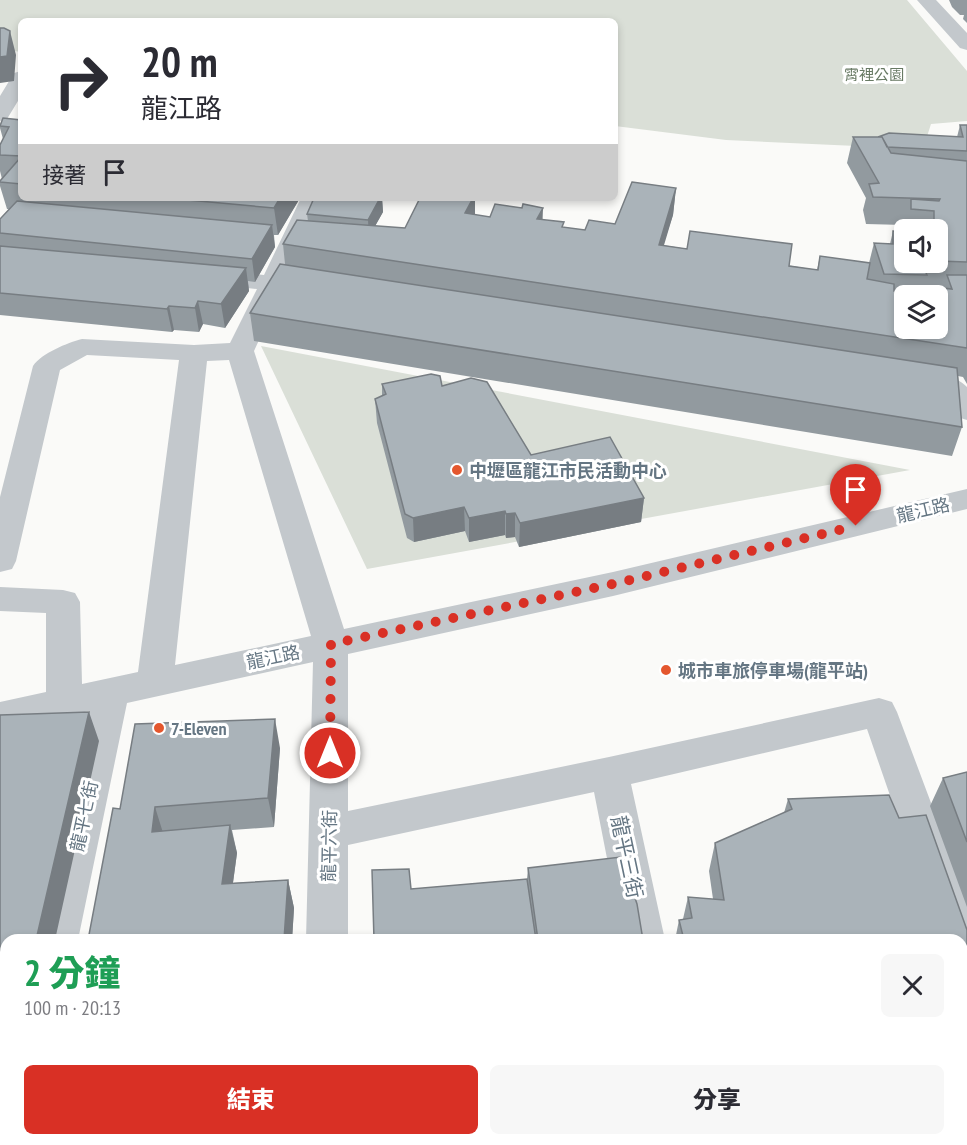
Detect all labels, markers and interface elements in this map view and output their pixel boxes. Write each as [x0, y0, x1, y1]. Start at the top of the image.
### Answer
text: 20 m [141, 34, 218, 89]
icon: right [42, 42, 120, 120]
park label: 霄裡公園 [844, 65, 904, 84]
text: 龍江路 [141, 91, 222, 125]
icon: arrive [98, 156, 131, 189]
text: 接著 [42, 161, 86, 189]
map controls [894, 219, 948, 339]
button: sound [894, 219, 948, 273]
button: layers [894, 285, 948, 339]
place label: 中壢區龍江市民活動中心 [469, 459, 667, 482]
marker: 中壢區龍江市民活動中心 [450, 463, 464, 477]
pin [830, 464, 881, 526]
icon: arrive [839, 473, 872, 506]
street label: 龍江路 [894, 493, 952, 527]
street label: 龍江路 [244, 640, 302, 674]
place label: 城市車旅停車場(龍平站) [678, 659, 868, 682]
marker: 城市車旅停車場(龍平站) [659, 663, 673, 677]
place label: 7-Eleven [171, 717, 227, 740]
marker: 7-Eleven [152, 721, 166, 735]
position arrow [298, 721, 362, 785]
street label: 龍平七街 [65, 778, 103, 854]
street label: 龍平六街 [317, 810, 341, 882]
street label: 龍平三街 [605, 813, 649, 901]
text: 2 分鐘 [24, 949, 121, 996]
button: close [881, 954, 944, 1017]
text: 100 m · 20:13 [24, 995, 121, 1021]
button: 結束 [24, 1065, 478, 1134]
button: 分享 [490, 1065, 944, 1134]

